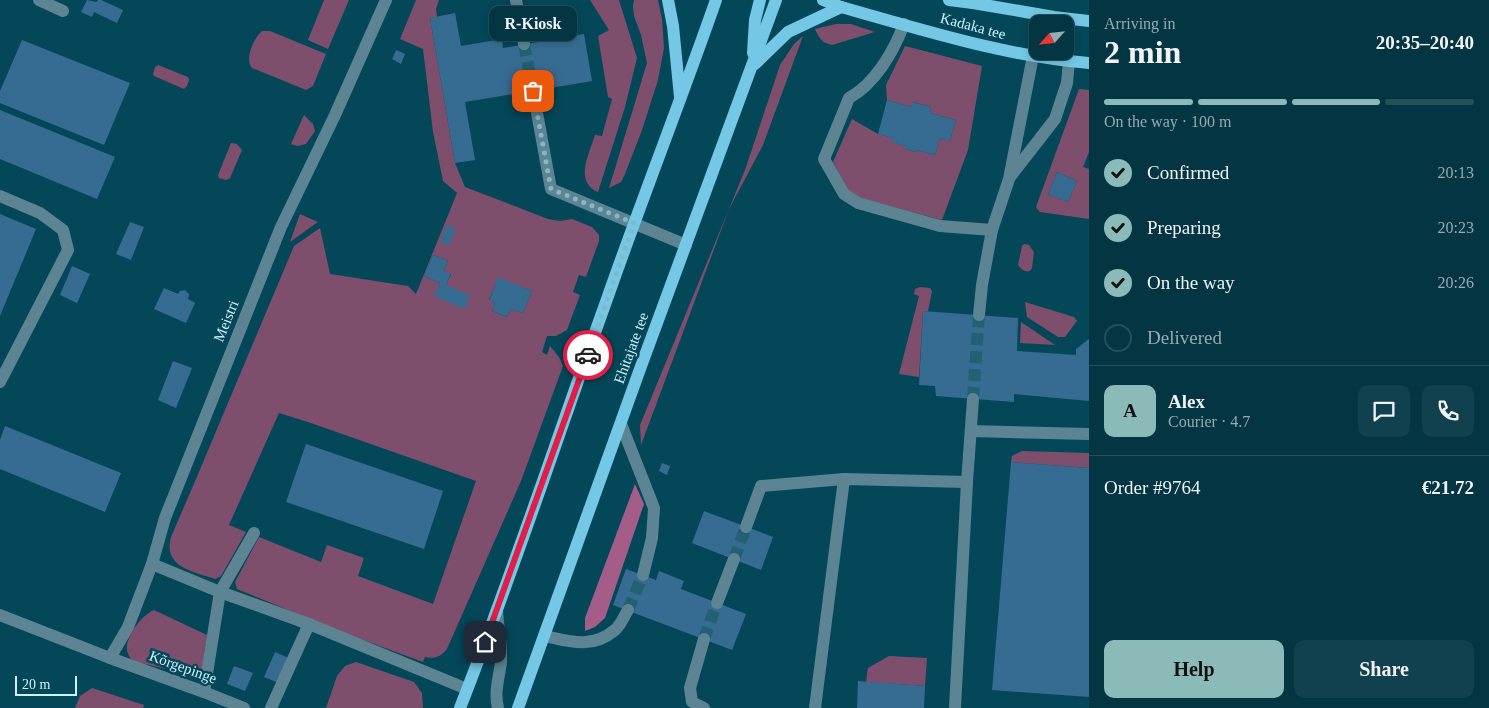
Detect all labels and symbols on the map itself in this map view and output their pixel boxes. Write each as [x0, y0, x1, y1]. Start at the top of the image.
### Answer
callout: R-Kiosk [489, 6, 577, 41]
street label: Kadaka tee [939, 10, 1008, 42]
north arrow [1029, 15, 1074, 60]
pin [512, 70, 554, 112]
street label: Meistri [210, 298, 242, 344]
street label: Ehitajate tee [611, 310, 651, 386]
courier [563, 330, 613, 380]
pin [464, 621, 506, 663]
street label: Kõrgepinge [147, 647, 219, 687]
scale bar [15, 673, 78, 696]

